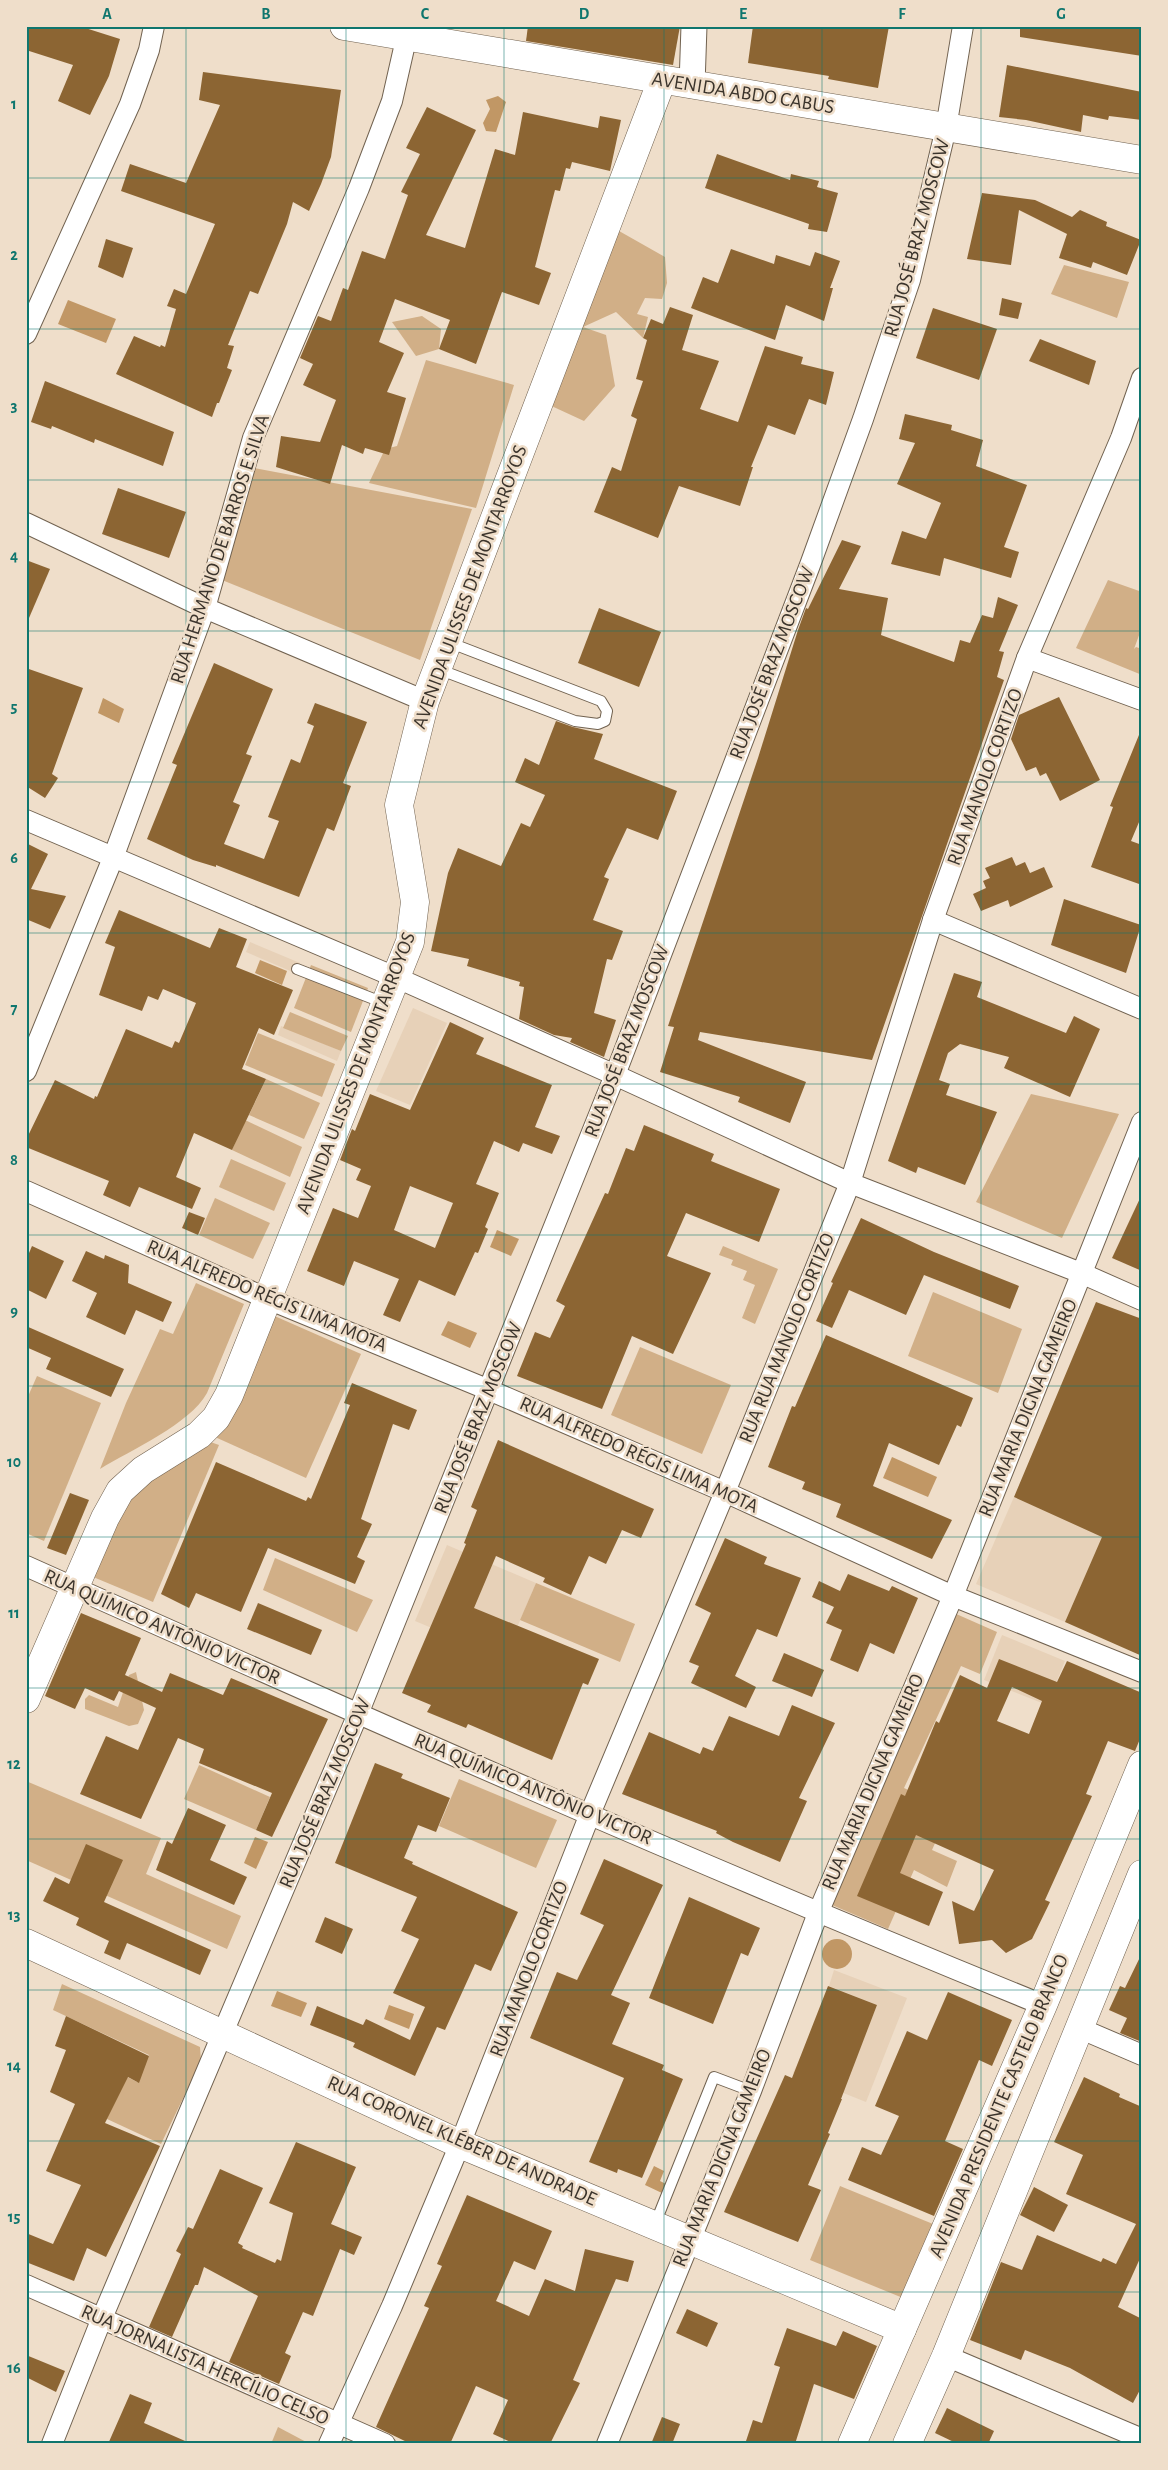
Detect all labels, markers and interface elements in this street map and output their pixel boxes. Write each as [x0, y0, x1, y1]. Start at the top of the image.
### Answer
text: A [102, 6, 112, 22]
text: B [261, 6, 271, 22]
text: C [421, 6, 430, 22]
text: D [579, 6, 590, 22]
text: E [739, 6, 747, 22]
text: F [898, 6, 906, 22]
text: G [1056, 6, 1066, 22]
street label: AVENIDA ABDO CABUS [650, 69, 836, 117]
text: 1 [11, 96, 17, 112]
street label: RUA JOSÉ BRAZ MOSCOW [880, 136, 953, 339]
text: 2 [10, 247, 18, 263]
text: 3 [11, 398, 18, 414]
street label: RUA HERMANO DE BARROS E SILVA [167, 411, 273, 686]
street label: AVENIDA ULISSES DE MONTARROYOS [409, 443, 531, 731]
text: 4 [10, 548, 18, 564]
street label: RUA JOSÉ BRAZ MOSCOW [725, 563, 818, 762]
street label: RUA MANOLO CORTIZO [944, 686, 1026, 868]
text: 5 [11, 699, 18, 715]
text: 6 [10, 850, 18, 866]
street label: AVENIDA ULISSES DE MONTARROYOS [293, 929, 419, 1217]
street label: RUA JOSÉ BRAZ MOSCOW [580, 941, 673, 1140]
text: 7 [11, 1001, 18, 1017]
text: 8 [10, 1152, 18, 1168]
street label: RUA RUA MANOLO CORTIZO [736, 1230, 838, 1446]
street label: RUA ALFREDO RÉGIS LIMA MOTA [144, 1235, 391, 1356]
street label: RUA MARIA DIGNA GAMEIRO [975, 1296, 1081, 1520]
text: 9 [10, 1303, 18, 1319]
street label: RUA JOSÉ BRAZ MOSCOW [430, 1319, 526, 1517]
street label: RUA ALFREDO RÉGIS LIMA MOTA [517, 1392, 762, 1517]
text: 10 [7, 1454, 21, 1470]
street label: RUA QUÍMICO ANTÔNIO VICTOR [41, 1565, 284, 1688]
text: 11 [8, 1605, 20, 1621]
street label: RUA MARIA DIGNA GAMEIRO [818, 1671, 928, 1893]
street label: RUA JOSÉ BRAZ MOSCOW [275, 1694, 374, 1891]
street label: RUA QUÍMICO ANTÔNIO VICTOR [411, 1729, 655, 1848]
text: 12 [7, 1756, 21, 1772]
street label: RUA MANOLO CORTIZO [486, 1878, 572, 2060]
text: 13 [8, 1907, 20, 1923]
street label: AVENIDA PRESIDENTE CASTELO BRANCO [926, 1952, 1072, 2260]
street label: RUA MARIA DIGNA GAMEIRO [669, 2046, 775, 2270]
text: 14 [7, 2058, 21, 2074]
street label: RUA CORONEL KLÉBER DE ANDRADE [324, 2072, 600, 2210]
text: 15 [8, 2209, 20, 2225]
street label: RUA JORNALISTA HERCÍLIO CELSO [78, 2300, 332, 2429]
text: 16 [7, 2360, 21, 2376]

